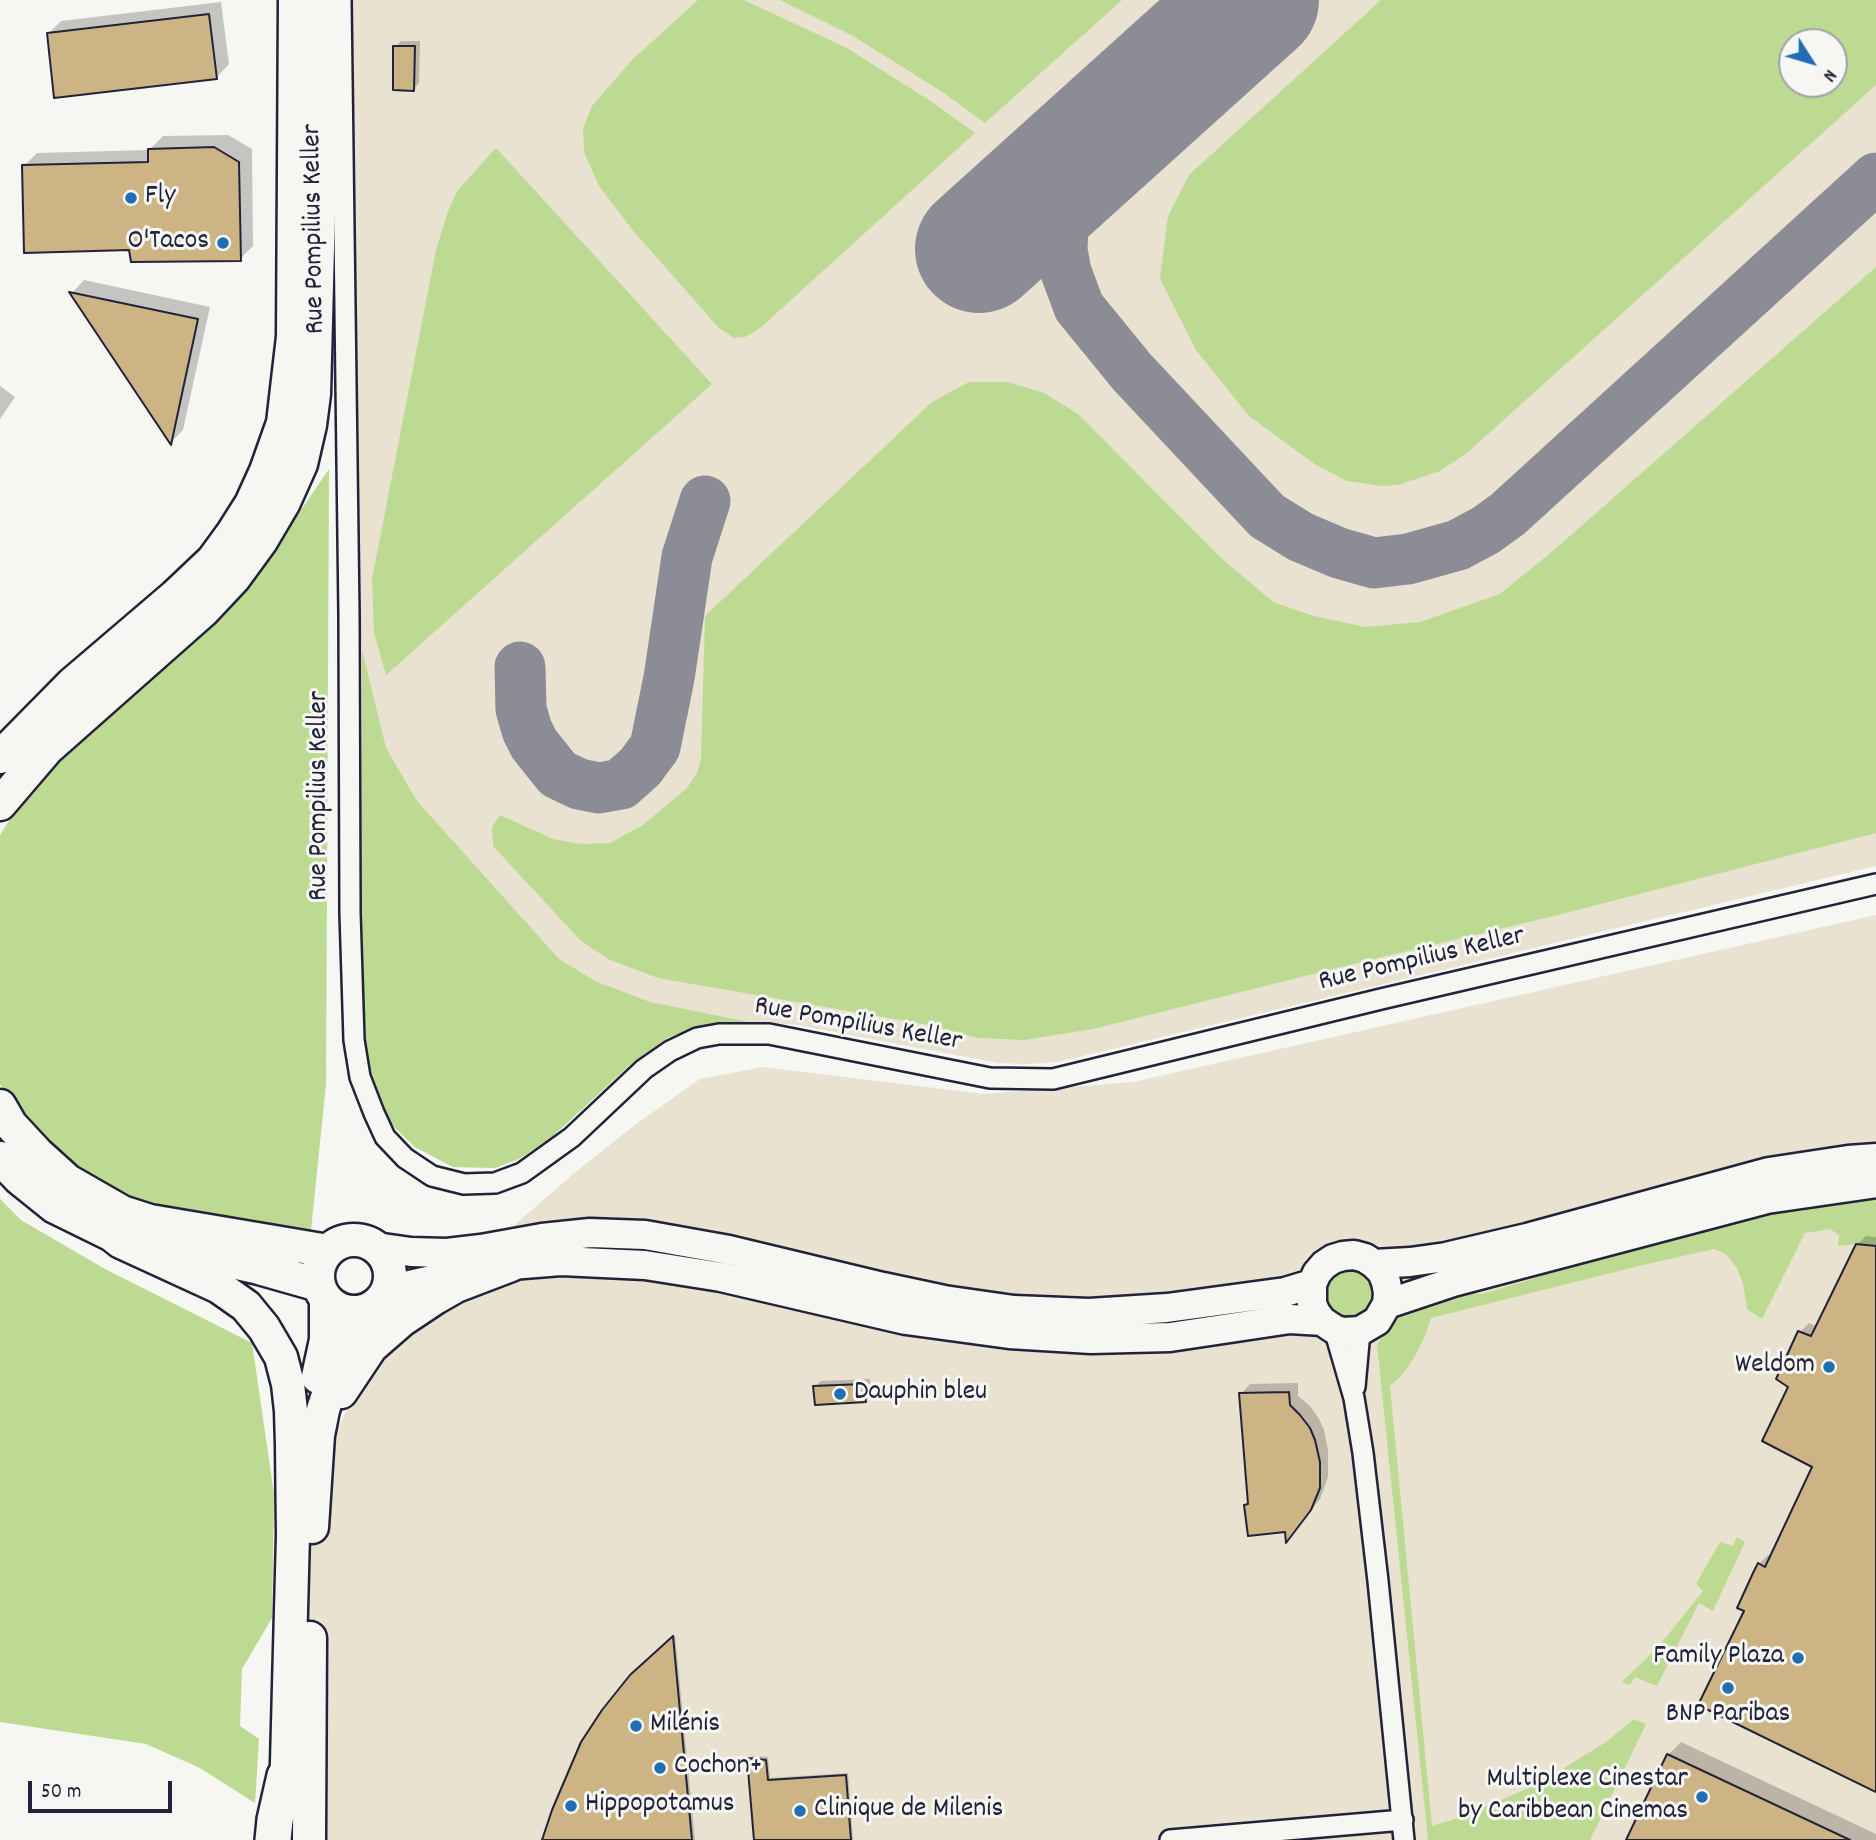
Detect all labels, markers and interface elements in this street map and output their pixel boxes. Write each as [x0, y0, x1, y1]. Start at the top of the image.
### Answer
north arrow [1778, 28, 1848, 98]
text: N [1815, 63, 1842, 87]
street label: Rue Pompilius Keller [297, 124, 335, 334]
place label: Fly [145, 181, 175, 215]
marker: Fly [123, 190, 139, 206]
place label: O'Tacos [128, 226, 209, 260]
marker: O'Tacos [215, 235, 231, 251]
street label: Rue Pompilius Keller [304, 691, 338, 901]
street label: Rue Pompilius Keller [1316, 921, 1528, 1001]
street label: Rue Pompilius Keller [752, 991, 964, 1061]
place label: Weldom [1735, 1350, 1815, 1384]
marker: Weldom [1821, 1359, 1837, 1375]
place label: Dauphin bleu [854, 1377, 987, 1411]
marker: Dauphin bleu [832, 1386, 848, 1402]
place label: Family Plaza [1653, 1641, 1784, 1675]
marker: Family Plaza [1790, 1650, 1806, 1666]
marker: BNP Paribas [1720, 1680, 1736, 1696]
place label: BNP Paribas [1666, 1699, 1790, 1733]
place label: Milénis [650, 1709, 720, 1743]
marker: Milénis [628, 1718, 644, 1734]
place label: Cochon+ [674, 1751, 762, 1785]
marker: Cochon+ [652, 1760, 668, 1776]
place label: Multiplexe Cinestar by Caribbean Cinemas [1458, 1764, 1688, 1830]
scale bar [32, 1766, 175, 1810]
text: 50 m [41, 1778, 81, 1808]
place label: Hippopotamus [585, 1789, 735, 1823]
marker: Multiplexe Cinestar by Caribbean Cinemas [1694, 1789, 1710, 1805]
place label: Clinique de Milenis [814, 1794, 1003, 1828]
marker: Hippopotamus [563, 1798, 579, 1814]
marker: Clinique de Milenis [792, 1803, 808, 1819]

